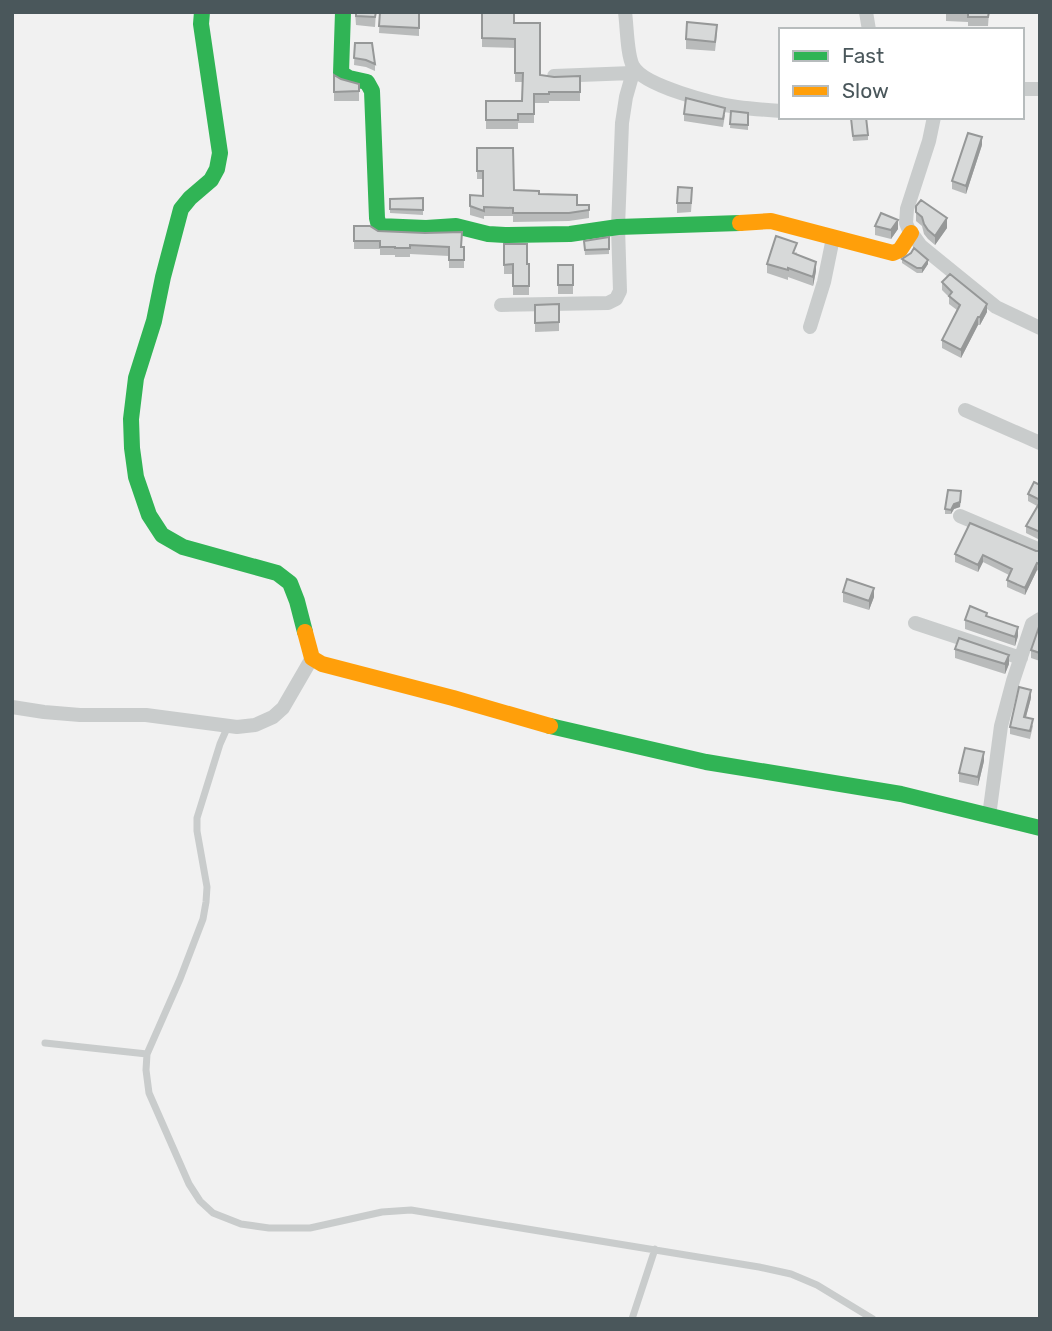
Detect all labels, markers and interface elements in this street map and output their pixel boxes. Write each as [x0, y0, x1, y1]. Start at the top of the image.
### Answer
legend [779, 28, 1024, 119]
text: Fast [842, 43, 884, 68]
text: Slow [842, 78, 889, 103]

